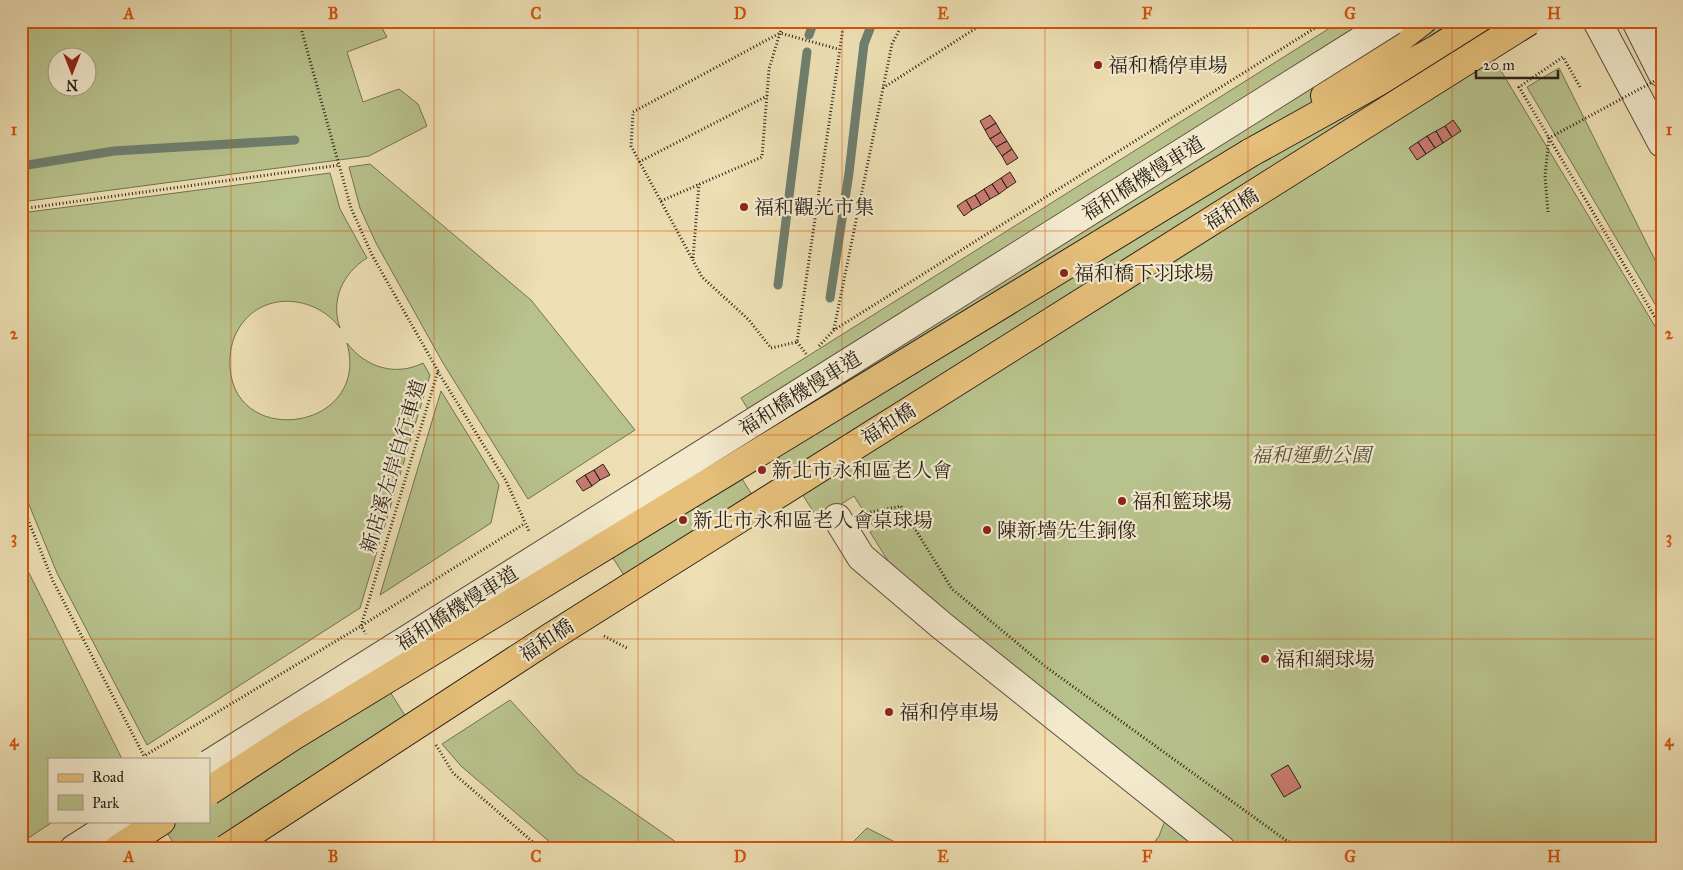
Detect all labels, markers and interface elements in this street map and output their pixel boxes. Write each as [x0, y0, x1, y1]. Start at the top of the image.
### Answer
text: A [123, 4, 135, 23]
text: B [328, 4, 338, 23]
text: C [531, 4, 542, 23]
text: D [734, 4, 747, 23]
text: E [937, 4, 949, 23]
text: F [1142, 4, 1153, 23]
text: G [1344, 4, 1356, 23]
text: H [1547, 4, 1561, 23]
north arrow [48, 48, 98, 98]
scale bar [1476, 48, 1558, 80]
place label: 福和橋停車場 [1108, 53, 1228, 77]
text: 20 m [1483, 56, 1515, 74]
marker: 福和橋停車場 [1092, 59, 1104, 71]
text: N [66, 76, 78, 93]
text: 1 [11, 120, 18, 139]
text: 1 [1666, 120, 1673, 139]
street label: 福和橋機慢車道 [1077, 131, 1209, 225]
street label: 福和橋 [1199, 183, 1263, 235]
place label: 福和觀光市集 [754, 195, 874, 219]
marker: 福和觀光市集 [738, 201, 750, 213]
place label: 福和橋下羽球場 [1074, 261, 1214, 285]
marker: 福和橋下羽球場 [1058, 267, 1070, 279]
text: 2 [10, 324, 19, 343]
text: 2 [1665, 324, 1674, 343]
street label: 福和橋機慢車道 [734, 346, 866, 440]
street label: 新店溪左岸自行車道 [355, 376, 431, 556]
street label: 福和橋 [856, 398, 920, 450]
park label: 福和運動公園 [1251, 443, 1374, 467]
place label: 新北市永和區老人會 [772, 458, 952, 482]
marker: 新北市永和區老人會 [756, 464, 768, 476]
place label: 福和籃球場 [1132, 489, 1232, 513]
marker: 福和籃球場 [1116, 495, 1128, 507]
place label: 新北市永和區老人會桌球場 [693, 508, 933, 532]
marker: 新北市永和區老人會桌球場 [677, 514, 689, 526]
place label: 陳新墻先生銅像 [997, 518, 1137, 542]
marker: 陳新墻先生銅像 [981, 524, 993, 536]
text: 3 [11, 528, 17, 548]
text: 3 [1666, 528, 1672, 548]
street label: 福和橋機慢車道 [391, 561, 523, 655]
street label: 福和橋 [514, 614, 578, 666]
place label: 福和網球場 [1275, 647, 1375, 671]
marker: 福和網球場 [1259, 653, 1271, 665]
place label: 福和停車場 [899, 700, 999, 724]
marker: 福和停車場 [883, 706, 895, 718]
text: 4 [10, 731, 20, 751]
text: 4 [1665, 731, 1675, 751]
legend [48, 758, 210, 822]
text: Road [92, 768, 124, 786]
text: Park [92, 794, 119, 812]
text: A [123, 847, 135, 866]
text: B [328, 847, 338, 866]
text: C [531, 847, 542, 866]
text: D [734, 847, 747, 866]
text: E [937, 847, 949, 866]
text: F [1142, 847, 1153, 866]
text: G [1344, 847, 1356, 866]
text: H [1547, 847, 1561, 866]

